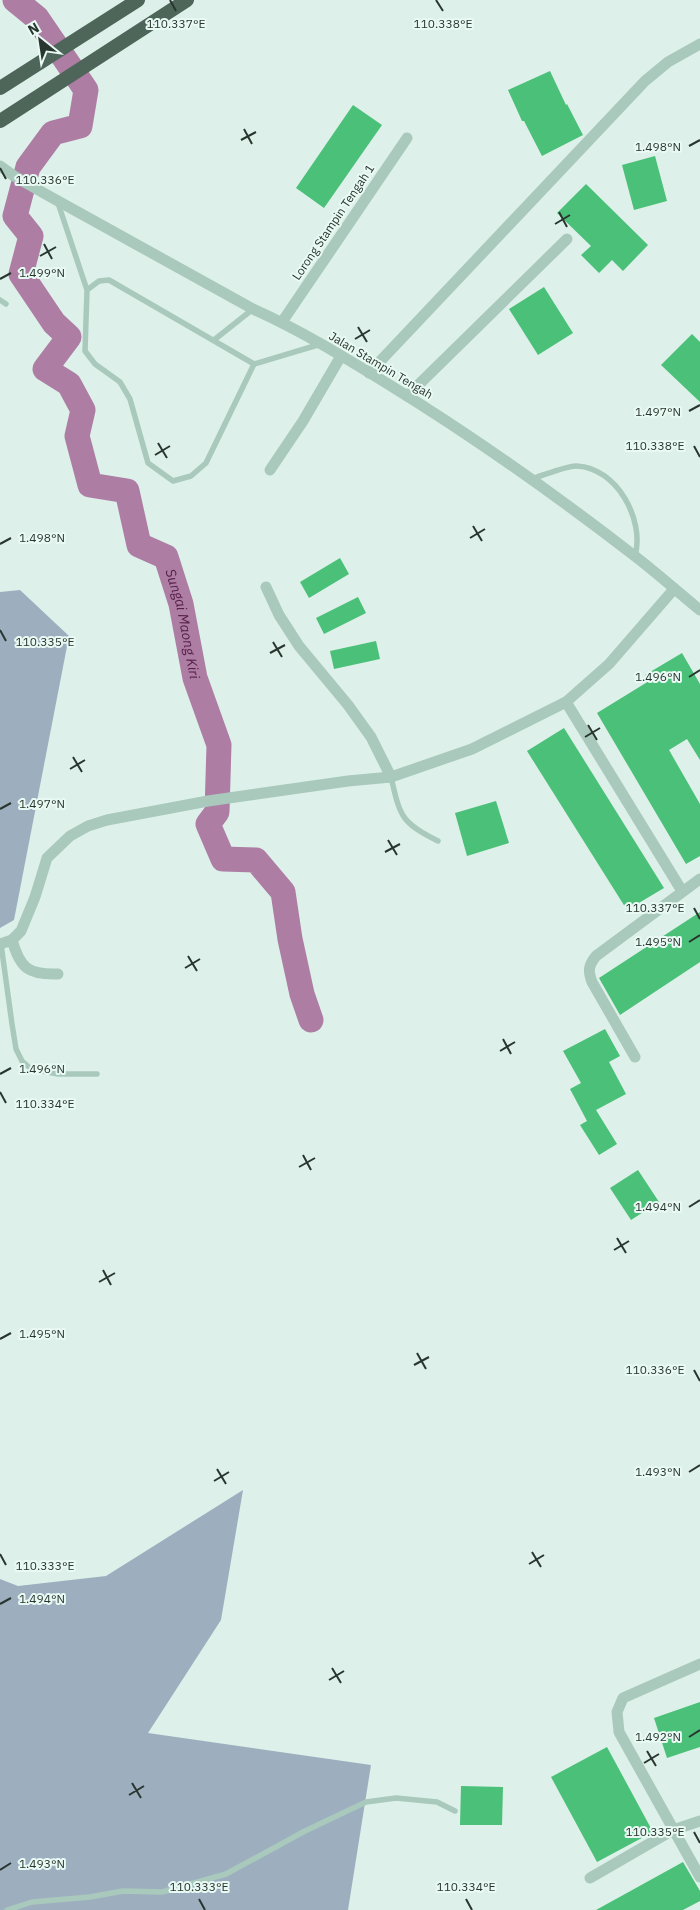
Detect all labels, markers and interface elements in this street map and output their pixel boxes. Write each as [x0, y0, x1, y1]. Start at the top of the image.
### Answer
north arrow [15, 15, 65, 65]
text: 110.337°E [146, 16, 206, 31]
text: 110.338°E [413, 16, 473, 31]
text: N [25, 18, 42, 39]
text: 1.498°N [635, 139, 681, 154]
street label: Lorong Stampin Tengah 1 [289, 161, 377, 283]
text: 110.336°E [15, 172, 75, 187]
text: 1.499°N [19, 265, 65, 280]
street label: Jalan Stampin Tengah [326, 328, 436, 402]
text: 1.497°N [635, 404, 681, 419]
text: 110.338°E [625, 438, 685, 453]
text: 1.498°N [19, 530, 65, 545]
water label: Sungai Maong Kiri [161, 567, 204, 681]
text: 110.335°E [15, 634, 75, 649]
text: 1.496°N [635, 669, 681, 684]
text: 1.497°N [19, 796, 65, 811]
text: 110.337°E [625, 900, 685, 915]
text: 1.495°N [635, 934, 681, 949]
text: 1.496°N [19, 1061, 65, 1076]
text: 110.334°E [15, 1096, 75, 1111]
text: 1.494°N [635, 1199, 681, 1214]
text: 1.495°N [19, 1326, 65, 1341]
text: 110.336°E [625, 1362, 685, 1377]
text: 1.493°N [635, 1464, 681, 1479]
text: 110.333°E [15, 1558, 75, 1573]
text: 1.494°N [19, 1591, 65, 1606]
text: 1.492°N [635, 1729, 681, 1744]
text: 110.335°E [625, 1824, 685, 1839]
text: 1.493°N [19, 1856, 65, 1871]
text: 110.333°E [169, 1879, 229, 1894]
text: 110.334°E [436, 1879, 496, 1894]

